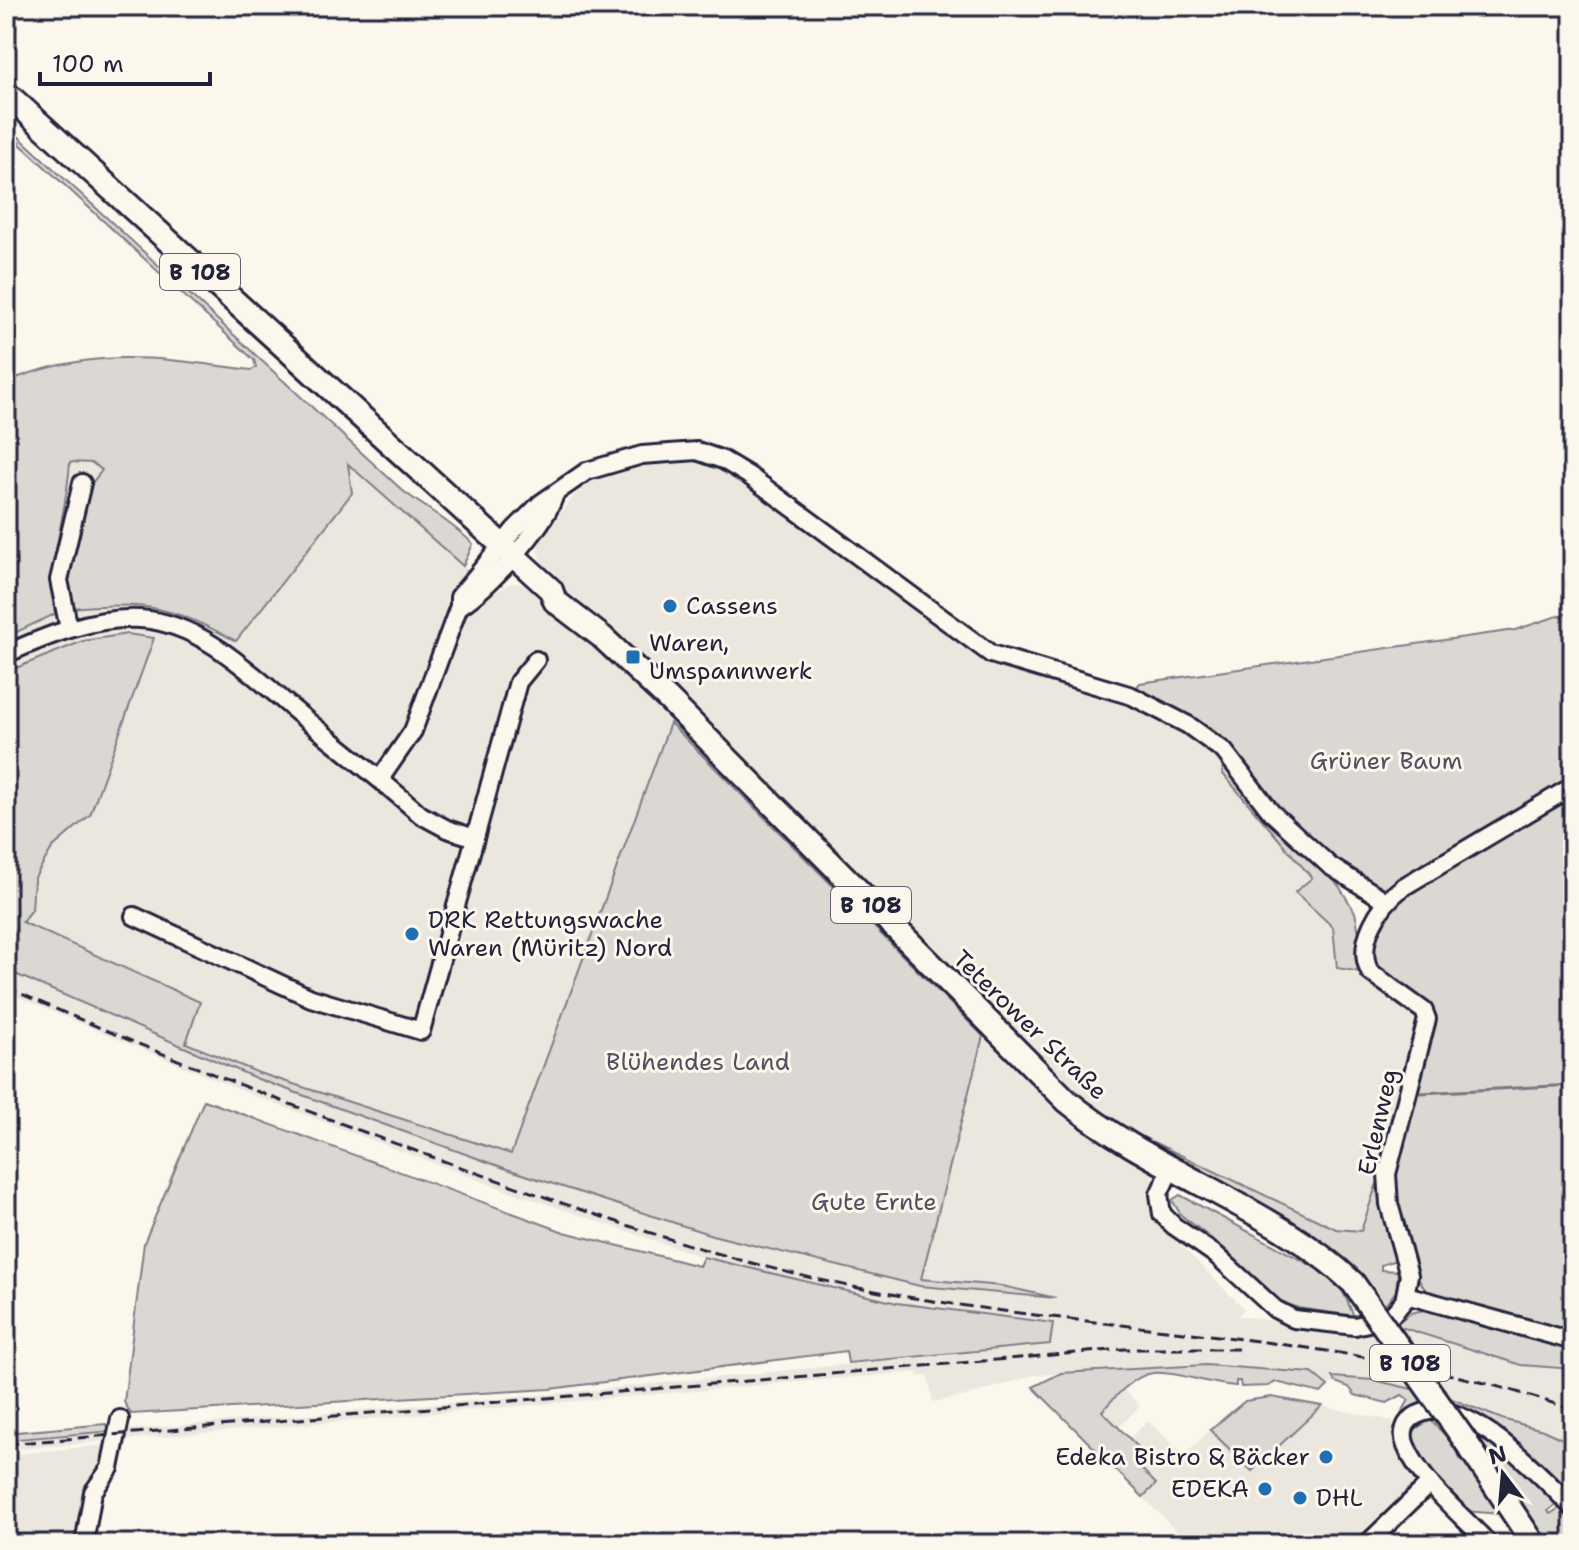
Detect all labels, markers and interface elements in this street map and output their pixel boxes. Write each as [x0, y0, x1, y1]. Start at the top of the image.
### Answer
scale bar [40, 36, 210, 86]
text: 100 m [52, 48, 124, 80]
road number: B 108 [160, 254, 240, 290]
place label: Cassens [686, 590, 778, 622]
marker: Cassens [661, 597, 679, 615]
place label: Waren, Umspannwerk [649, 627, 812, 687]
marker: Waren, Umspannwerk [624, 648, 642, 666]
park label: Grüner Baum [1310, 745, 1462, 777]
road number: B 108 [831, 887, 911, 923]
place label: DRK Rettungswache Waren (Müritz) Nord [428, 904, 672, 964]
marker: DRK Rettungswache Waren (Müritz) Nord [403, 925, 421, 943]
street label: Teterower Straße [946, 943, 1114, 1107]
park label: Blühendes Land [606, 1046, 790, 1078]
street label: Erlenweg [1350, 1066, 1406, 1178]
park label: Gute Ernte [811, 1186, 937, 1218]
road number: B 108 [1370, 1345, 1450, 1381]
north arrow [1463, 1434, 1543, 1514]
text: N [1485, 1439, 1510, 1472]
place label: Edeka Bistro & Bäcker [1055, 1441, 1310, 1473]
marker: Edeka Bistro & Bäcker [1317, 1448, 1335, 1466]
place label: EDEKA [1171, 1473, 1249, 1505]
marker: EDEKA [1256, 1480, 1274, 1498]
place label: DHL [1316, 1482, 1363, 1514]
marker: DHL [1291, 1489, 1309, 1507]

